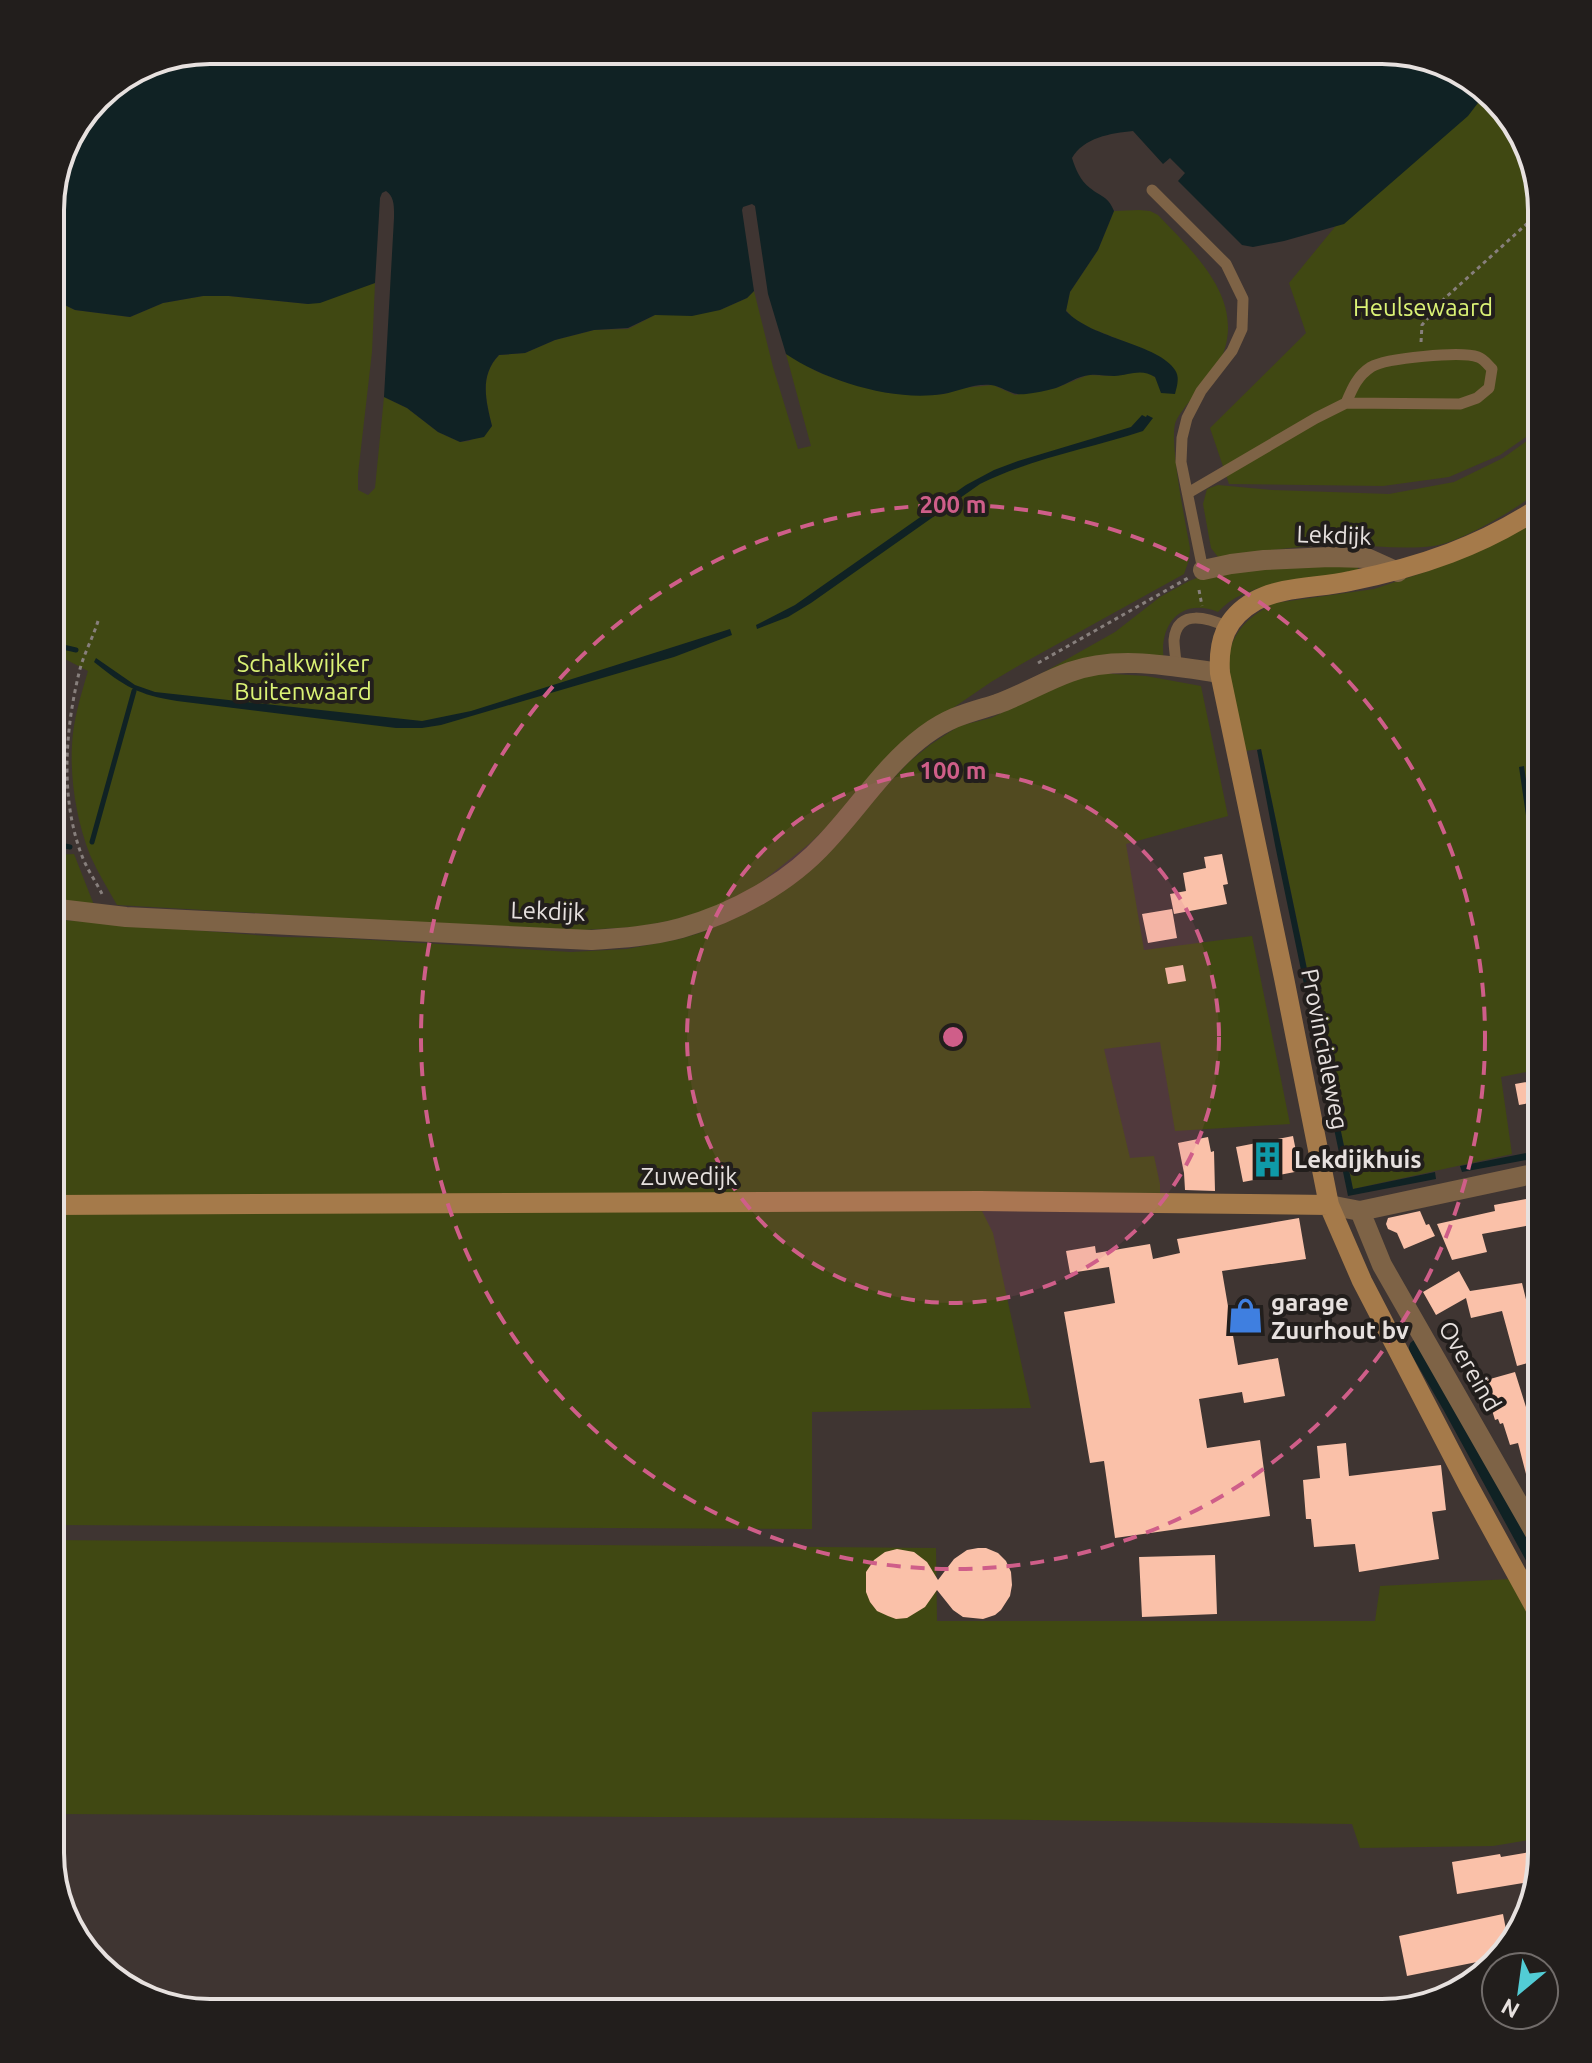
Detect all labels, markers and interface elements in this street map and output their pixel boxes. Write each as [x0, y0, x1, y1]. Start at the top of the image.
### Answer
park label: Heulsewaard [1353, 294, 1493, 321]
text: 200 m [920, 491, 986, 518]
street label: Lekdijk [1296, 520, 1372, 550]
park label: Schalkwijker Buitenwaard [234, 650, 372, 705]
text: 100 m [920, 757, 986, 784]
street label: Lekdijk [510, 896, 586, 926]
street label: Provincialeweg [1296, 966, 1354, 1132]
centre of rings [939, 1023, 967, 1051]
building icon: Lekdijkhuis [1249, 1140, 1287, 1178]
place label: Lekdijkhuis [1294, 1146, 1422, 1173]
street label: Zuwedijk [641, 1163, 737, 1190]
place label: garage Zuurhout bv [1271, 1289, 1409, 1344]
shop icon: garage Zuurhout bv [1226, 1297, 1264, 1335]
street label: Overeind [1433, 1316, 1507, 1416]
north arrow [1480, 1951, 1560, 2031]
text: N [1497, 1994, 1523, 2024]

